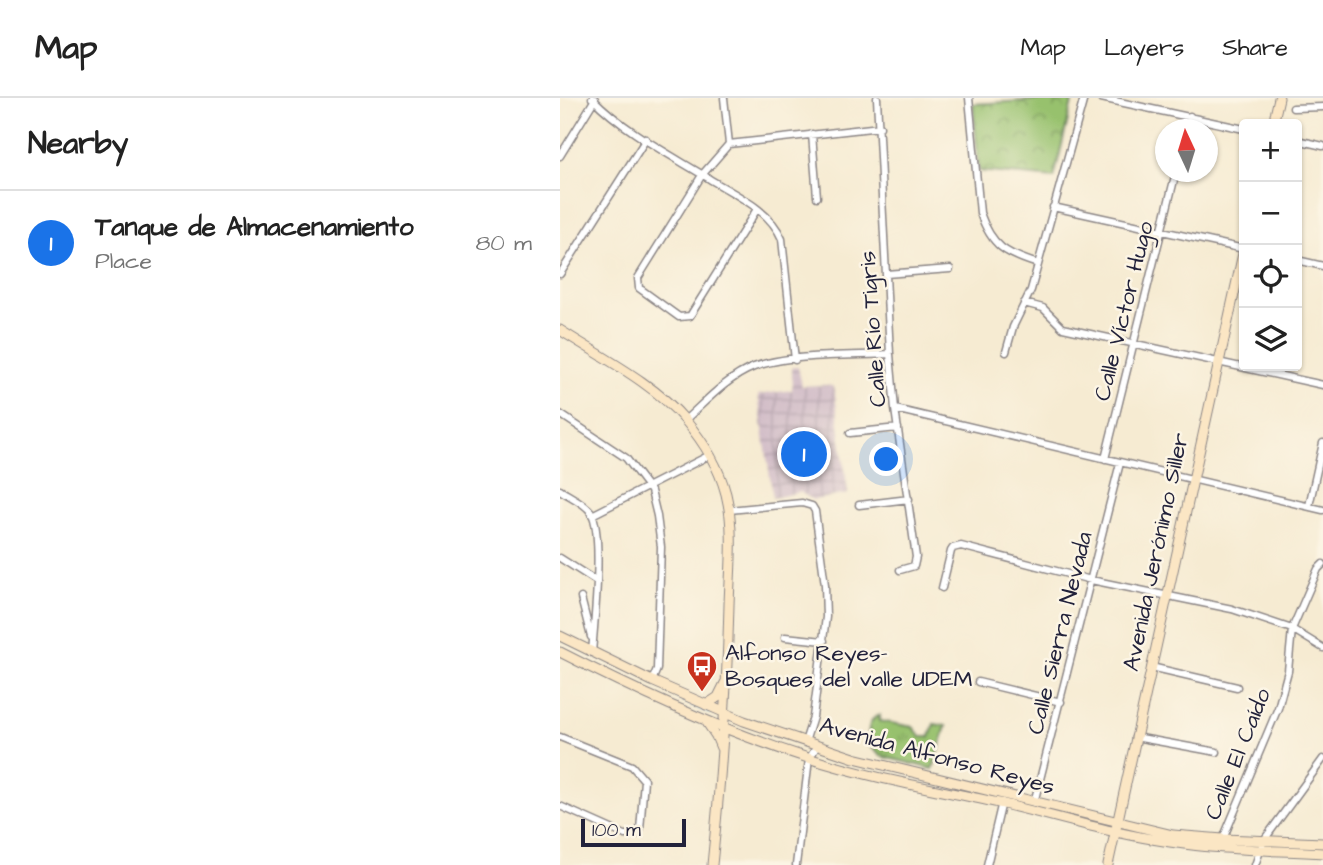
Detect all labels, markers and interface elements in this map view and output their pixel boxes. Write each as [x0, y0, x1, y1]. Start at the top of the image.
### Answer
text: Map [35, 25, 97, 71]
text: Map [1021, 31, 1066, 65]
text: Layers [1104, 31, 1184, 65]
text: Share [1222, 31, 1288, 65]
north arrow [1155, 119, 1218, 182]
map controls [1239, 119, 1302, 371]
button: + [1239, 119, 1302, 182]
text: Nearby [28, 123, 128, 165]
button: − [1239, 182, 1302, 245]
text: Tanque de Almacenamiento [95, 209, 414, 245]
street label: Calle Víctor Hugo [1086, 218, 1163, 404]
text: 1 [50, 227, 52, 259]
text: 80 m [475, 227, 532, 259]
text: Place [95, 245, 152, 277]
button: locate [1239, 245, 1302, 308]
street label: Calle Río Tigris [852, 250, 895, 408]
button: layers [1239, 308, 1302, 371]
pin: 1 [781, 428, 827, 480]
street label: Avenida Jerónimo Siller [1115, 430, 1197, 674]
your location [869, 442, 903, 476]
street label: Calle Sierra Nevada [1019, 528, 1101, 738]
place label: Alfonso Reyes- Bosques del valle UDEM [725, 637, 973, 695]
bus stop icon: Alfonso Reyes- Bosques del valle UDEM [685, 649, 719, 693]
street label: Calle El Caído [1197, 683, 1279, 825]
street label: Avenida Alfonso Reyes [816, 709, 1058, 804]
scale bar [581, 816, 686, 848]
text: 100 m [592, 817, 641, 844]

